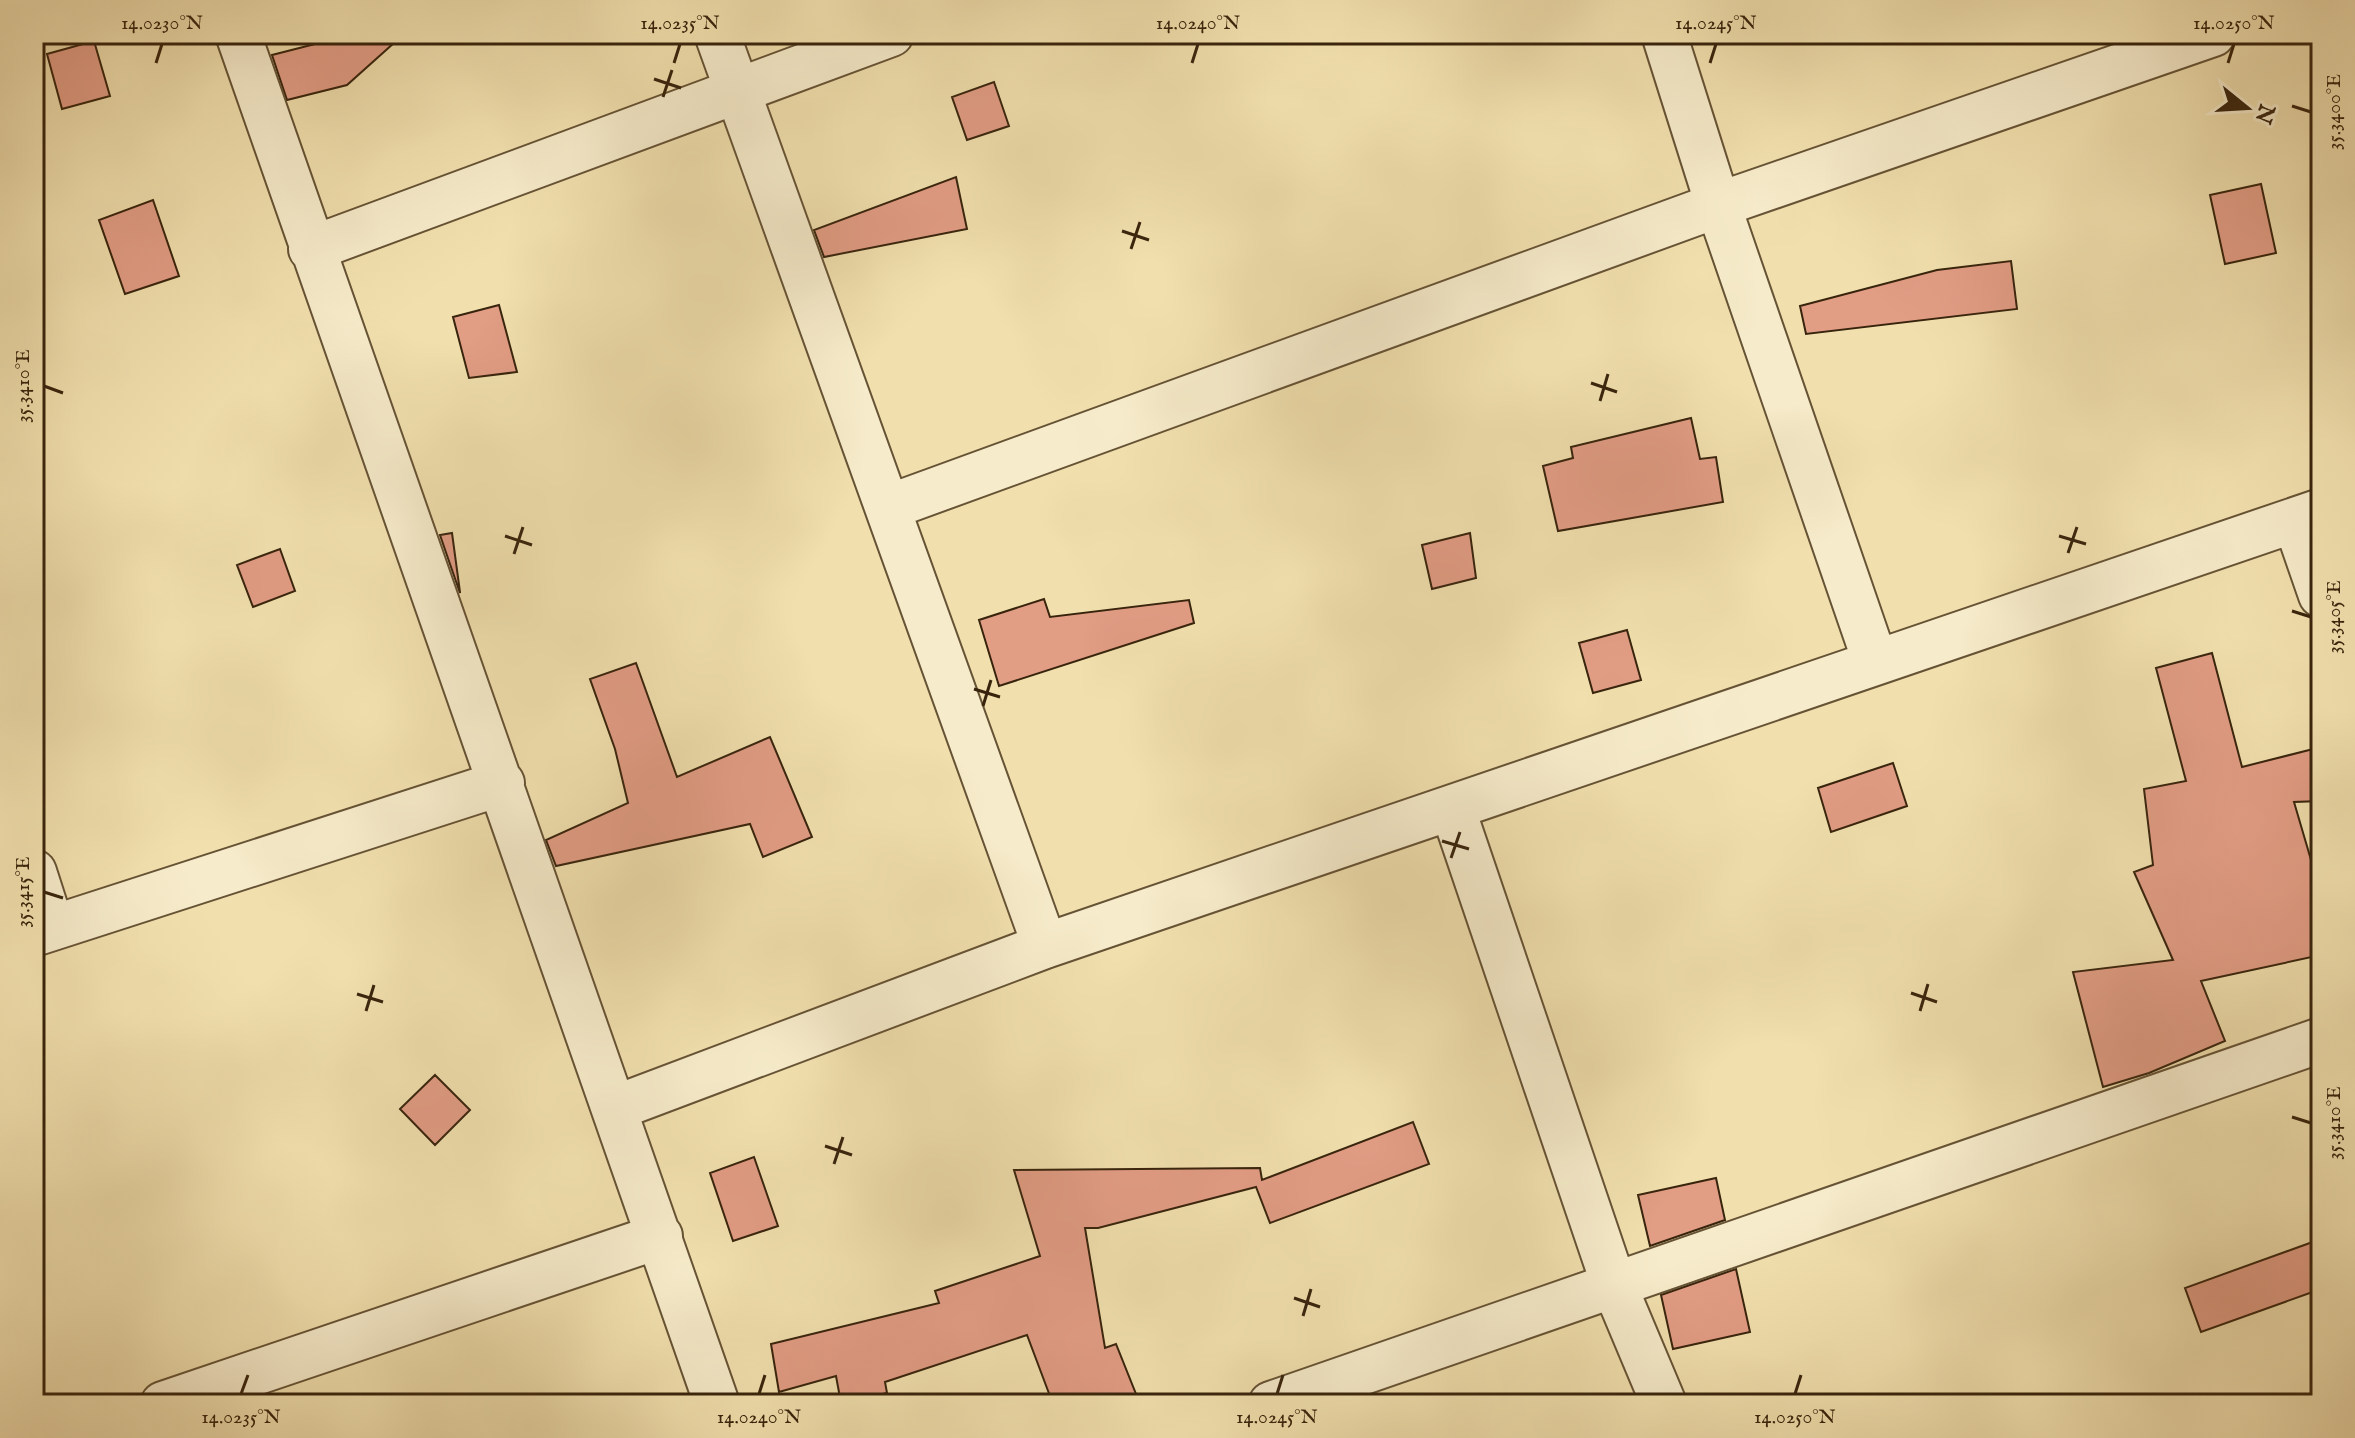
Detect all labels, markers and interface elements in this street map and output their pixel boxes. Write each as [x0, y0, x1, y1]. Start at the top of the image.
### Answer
text: 14.0230°N [121, 11, 203, 36]
text: 14.0235°N [640, 11, 720, 36]
text: 14.0240°N [1156, 11, 1240, 36]
text: 14.0245°N [1675, 11, 1757, 36]
text: 14.0250°N [2193, 11, 2275, 36]
north arrow [2207, 68, 2287, 148]
text: 35.3400°E [2322, 74, 2347, 150]
text: N [2248, 99, 2281, 127]
text: 35.3410°E [11, 349, 36, 423]
text: 35.3405°E [2322, 580, 2347, 654]
text: 35.3415°E [11, 856, 36, 928]
text: 35.3410°E [2322, 1086, 2347, 1160]
text: 14.0235°N [201, 1405, 281, 1430]
text: 14.0240°N [717, 1405, 801, 1430]
text: 14.0245°N [1236, 1405, 1318, 1430]
text: 14.0250°N [1754, 1405, 1836, 1430]

